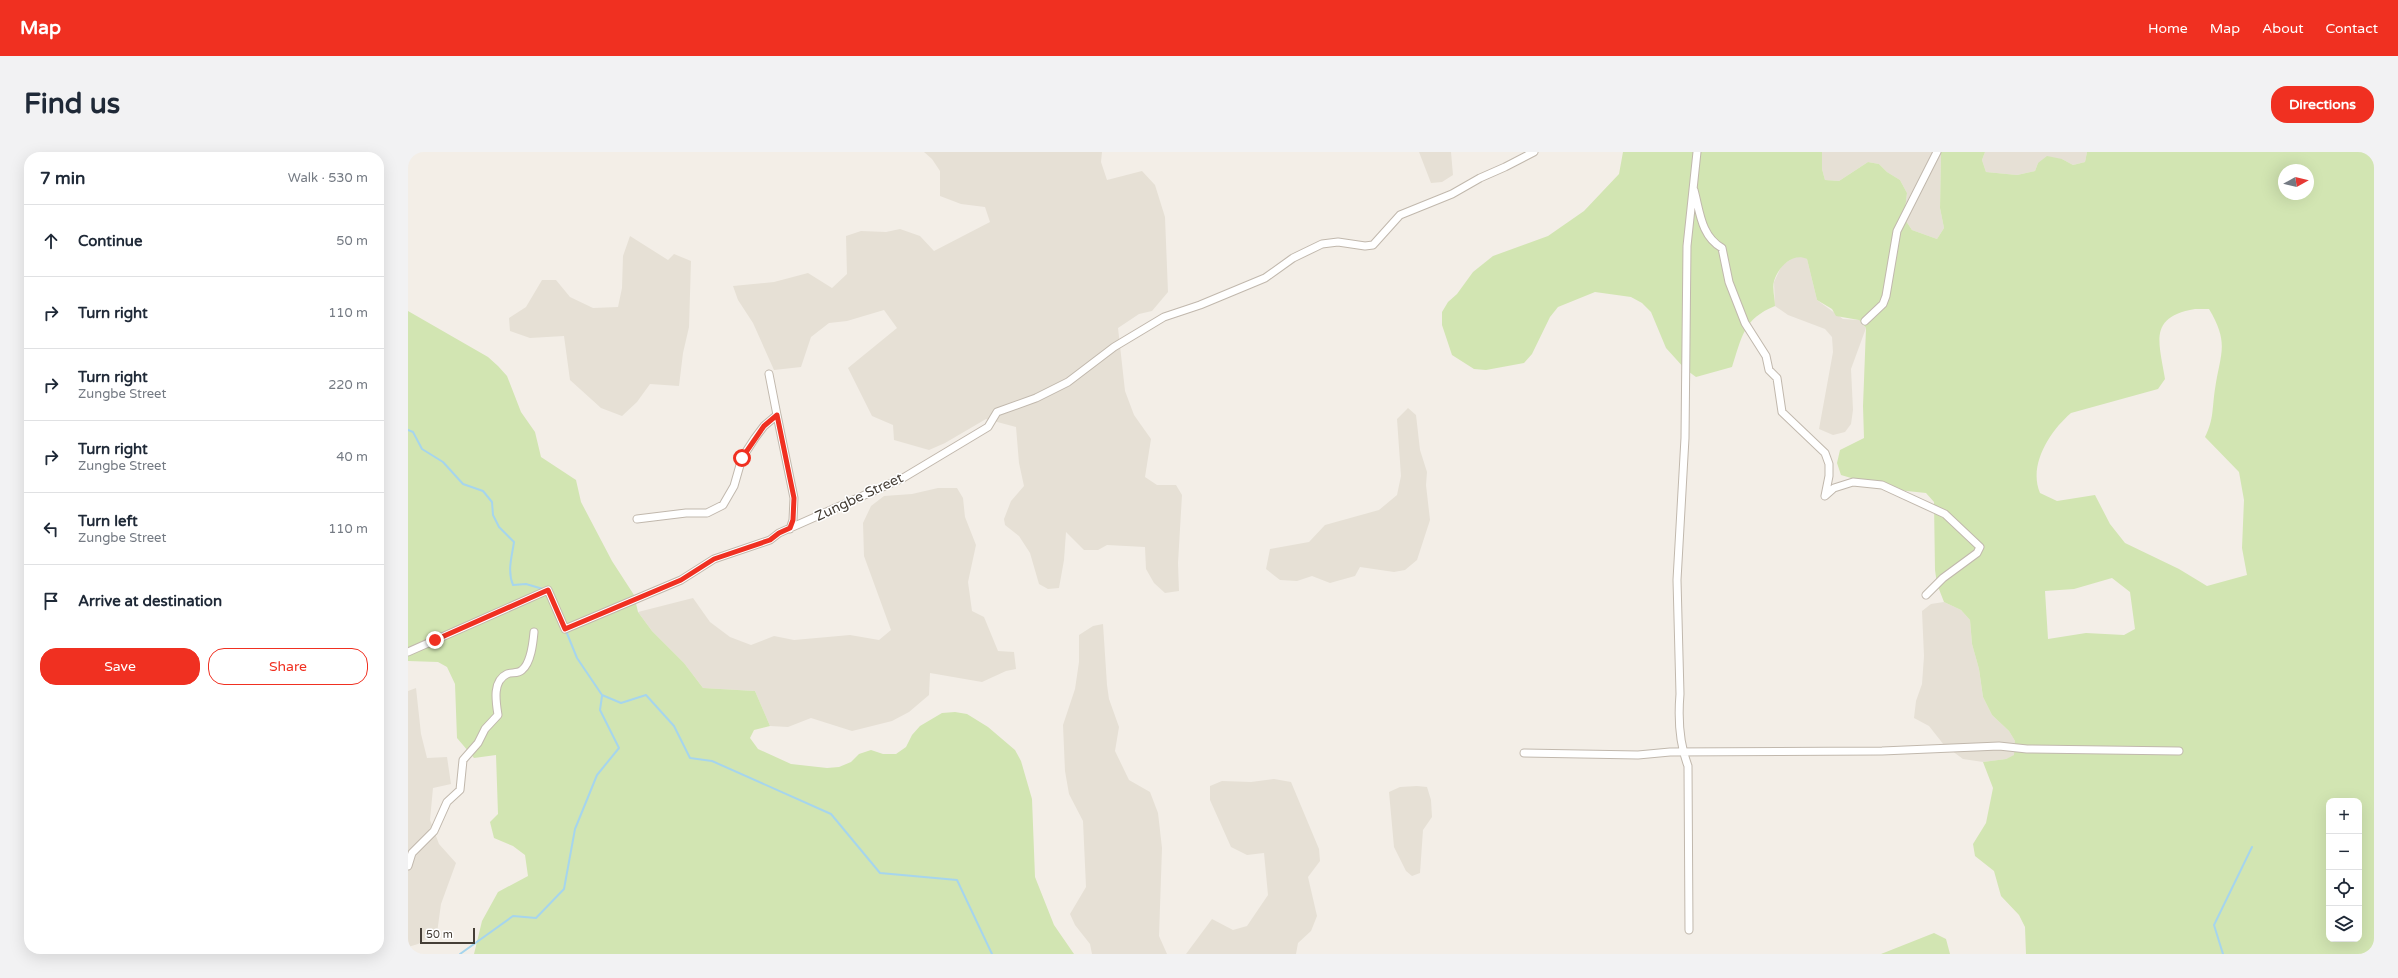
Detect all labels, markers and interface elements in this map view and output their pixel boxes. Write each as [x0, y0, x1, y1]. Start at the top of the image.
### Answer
text: Map [20, 17, 61, 39]
text: Home [2148, 20, 2188, 37]
text: Map [2210, 20, 2240, 37]
text: About [2262, 20, 2304, 37]
text: Contact [2326, 20, 2378, 37]
button: Directions [2271, 86, 2374, 123]
text: Find us [24, 87, 120, 121]
north arrow [2278, 164, 2314, 200]
text: 7 min [40, 168, 85, 189]
text: Walk · 530 m [288, 170, 368, 186]
icon: ahead [40, 230, 62, 252]
text: Continue [78, 232, 142, 250]
text: 50 m [336, 233, 368, 249]
icon: right [40, 302, 62, 324]
text: Turn right [78, 304, 148, 322]
text: 110 m [328, 305, 368, 321]
text: Turn right [78, 368, 148, 386]
icon: right [40, 374, 62, 396]
text: 220 m [328, 377, 368, 393]
text: Zungbe Street [78, 386, 166, 402]
text: Turn right [78, 440, 148, 458]
icon: right [40, 446, 62, 468]
text: 40 m [336, 449, 368, 465]
route start [733, 449, 751, 467]
text: Zungbe Street [78, 458, 166, 474]
street label: Zungbe Street [812, 469, 906, 525]
text: Turn left [78, 512, 138, 530]
icon: left [40, 518, 62, 540]
text: 110 m [328, 521, 368, 537]
text: Zungbe Street [78, 530, 166, 546]
icon: arrive [40, 590, 62, 612]
text: Arrive at destination [78, 592, 222, 610]
route end [426, 631, 444, 649]
button: Save [40, 648, 200, 685]
button: Share [208, 648, 368, 685]
map controls [2326, 798, 2362, 942]
button: + [2326, 798, 2362, 834]
button: − [2326, 834, 2362, 870]
button: locate [2326, 870, 2362, 906]
button: layers [2326, 906, 2362, 942]
scale bar [420, 926, 475, 945]
text: 50 m [426, 928, 453, 941]

